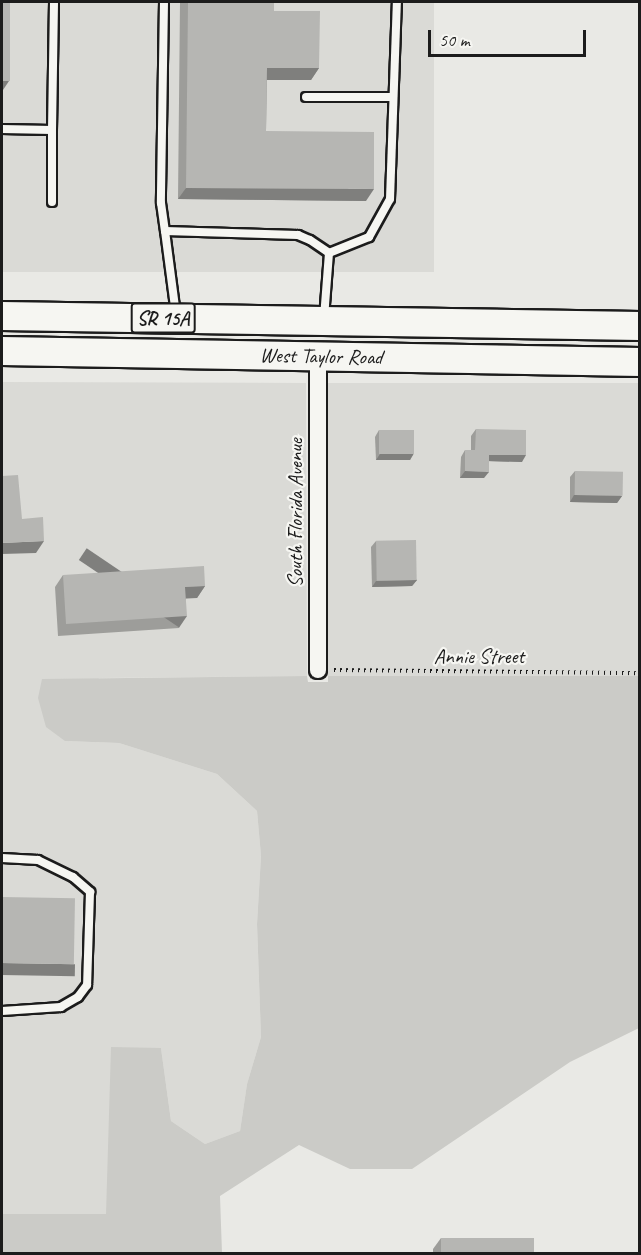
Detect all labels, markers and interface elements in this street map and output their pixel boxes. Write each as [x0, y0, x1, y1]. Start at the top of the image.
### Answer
scale bar [431, 18, 588, 56]
text: 50 m [439, 29, 470, 51]
road number: SR 15A [130, 301, 196, 335]
street label: West Taylor Road [259, 342, 383, 370]
street label: South Florida Avenue [282, 438, 308, 588]
street label: Annie Street [434, 643, 524, 669]

